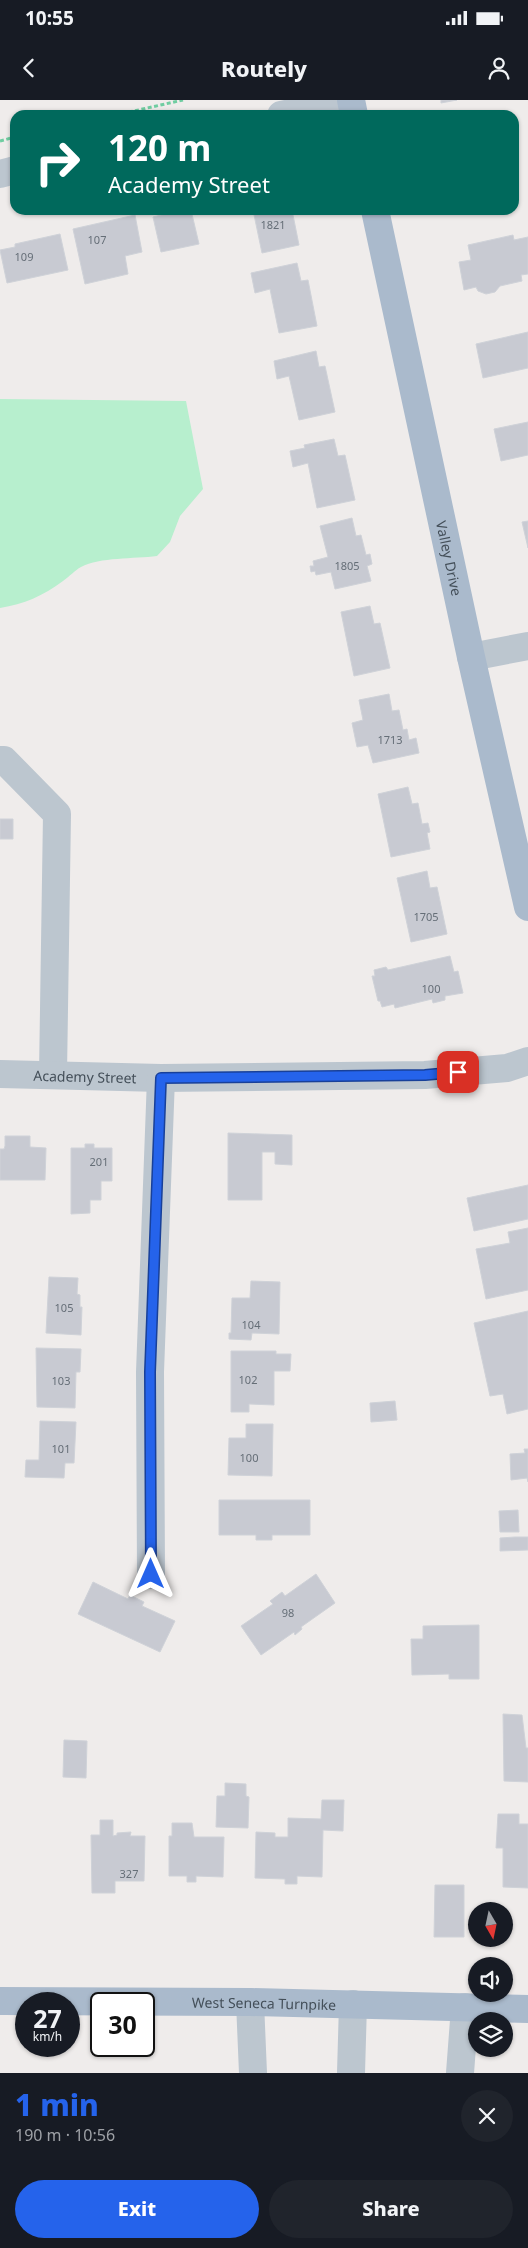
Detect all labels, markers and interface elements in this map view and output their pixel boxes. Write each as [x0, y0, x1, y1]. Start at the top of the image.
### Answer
text: 10:55 [25, 5, 74, 31]
text: Routely [221, 53, 307, 83]
icon: back [15, 54, 43, 82]
icon: person [485, 54, 513, 82]
text: 120 m [108, 124, 211, 171]
icon: right [25, 130, 90, 195]
text: Academy Street [108, 169, 270, 199]
house number: 1821 [260, 217, 286, 232]
house number: 107 [88, 232, 106, 247]
house number: 109 [15, 249, 33, 264]
street label: Valley Drive [432, 519, 467, 597]
house number: 1805 [334, 558, 360, 573]
house number: 1713 [377, 732, 403, 747]
house number: 1705 [413, 909, 439, 924]
house number: 100 [422, 981, 440, 996]
pin [437, 1051, 479, 1093]
icon: arrive [444, 1058, 472, 1086]
street label: Academy Street [33, 1065, 137, 1087]
house number: 201 [90, 1154, 108, 1169]
house number: 105 [55, 1300, 73, 1315]
house number: 104 [242, 1317, 261, 1332]
house number: 102 [239, 1372, 257, 1387]
house number: 103 [52, 1373, 70, 1388]
house number: 101 [52, 1441, 70, 1456]
house number: 100 [240, 1450, 258, 1465]
position arrow [124, 1547, 176, 1599]
house number: 98 [282, 1605, 294, 1620]
house number: 327 [120, 1866, 138, 1881]
north arrow [468, 1902, 512, 1948]
map controls [468, 1902, 513, 2057]
button: sound [468, 1957, 513, 2002]
speed limit sign: 30 [90, 1992, 155, 2057]
street label: West Seneca Turnpike [192, 1992, 336, 2014]
text: 27 [33, 2001, 62, 2035]
button: layers [468, 2012, 513, 2057]
text: km/h [33, 2028, 62, 2045]
text: 1 min [15, 2084, 99, 2125]
button: close [461, 2090, 513, 2142]
text: 190 m · 10:56 [15, 2124, 115, 2146]
button: Exit [15, 2180, 259, 2238]
button: Share [269, 2180, 513, 2238]

